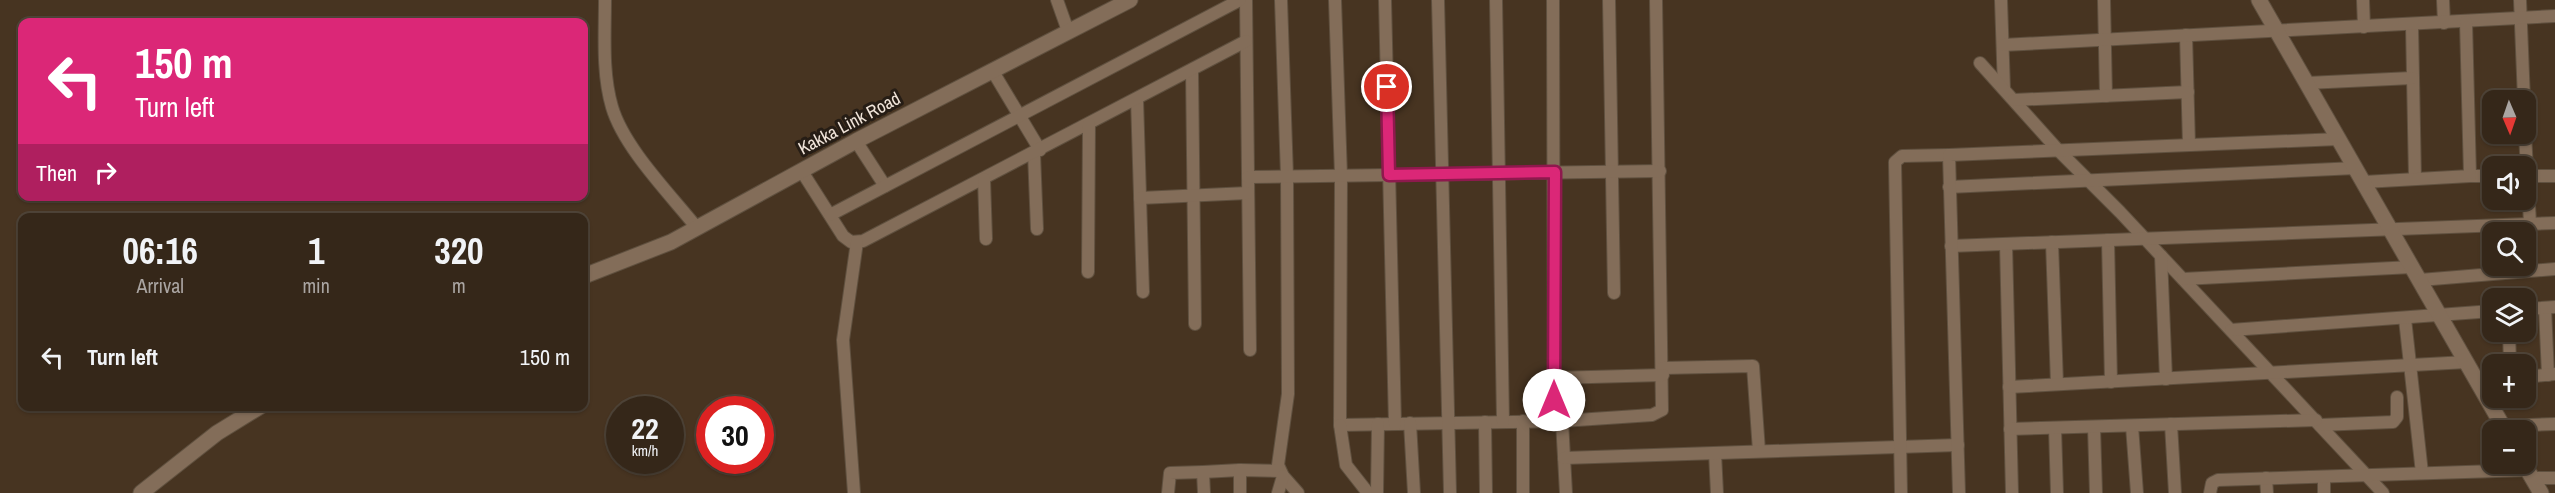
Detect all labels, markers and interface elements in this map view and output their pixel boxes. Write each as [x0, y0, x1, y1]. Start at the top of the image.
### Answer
text: 150 m [135, 35, 233, 91]
icon: left [36, 42, 114, 120]
pin [1361, 61, 1412, 112]
icon: arrive [1370, 70, 1403, 103]
street label: Kakka Link Road [794, 86, 904, 160]
text: Turn left [135, 89, 214, 125]
north arrow [2482, 90, 2536, 144]
map controls [2482, 90, 2536, 474]
icon: right [89, 156, 122, 189]
button: sound [2482, 156, 2536, 210]
text: Then [36, 158, 77, 188]
button: search [2482, 222, 2536, 276]
text: 06:16 [122, 227, 198, 275]
text: 1 [308, 227, 324, 275]
text: 320 [434, 227, 484, 275]
text: Arrival [137, 272, 184, 299]
text: min [302, 272, 330, 299]
text: m [452, 272, 466, 299]
button: layers [2482, 288, 2536, 342]
icon: left [36, 341, 69, 374]
text: Turn left [87, 342, 158, 372]
text: 150 m [520, 342, 570, 372]
button: + [2482, 354, 2536, 408]
position arrow [1522, 368, 1586, 432]
speed limit sign: 30 [696, 396, 774, 474]
text: 22 [631, 408, 659, 448]
button: − [2482, 420, 2536, 474]
text: km/h [632, 440, 658, 461]

